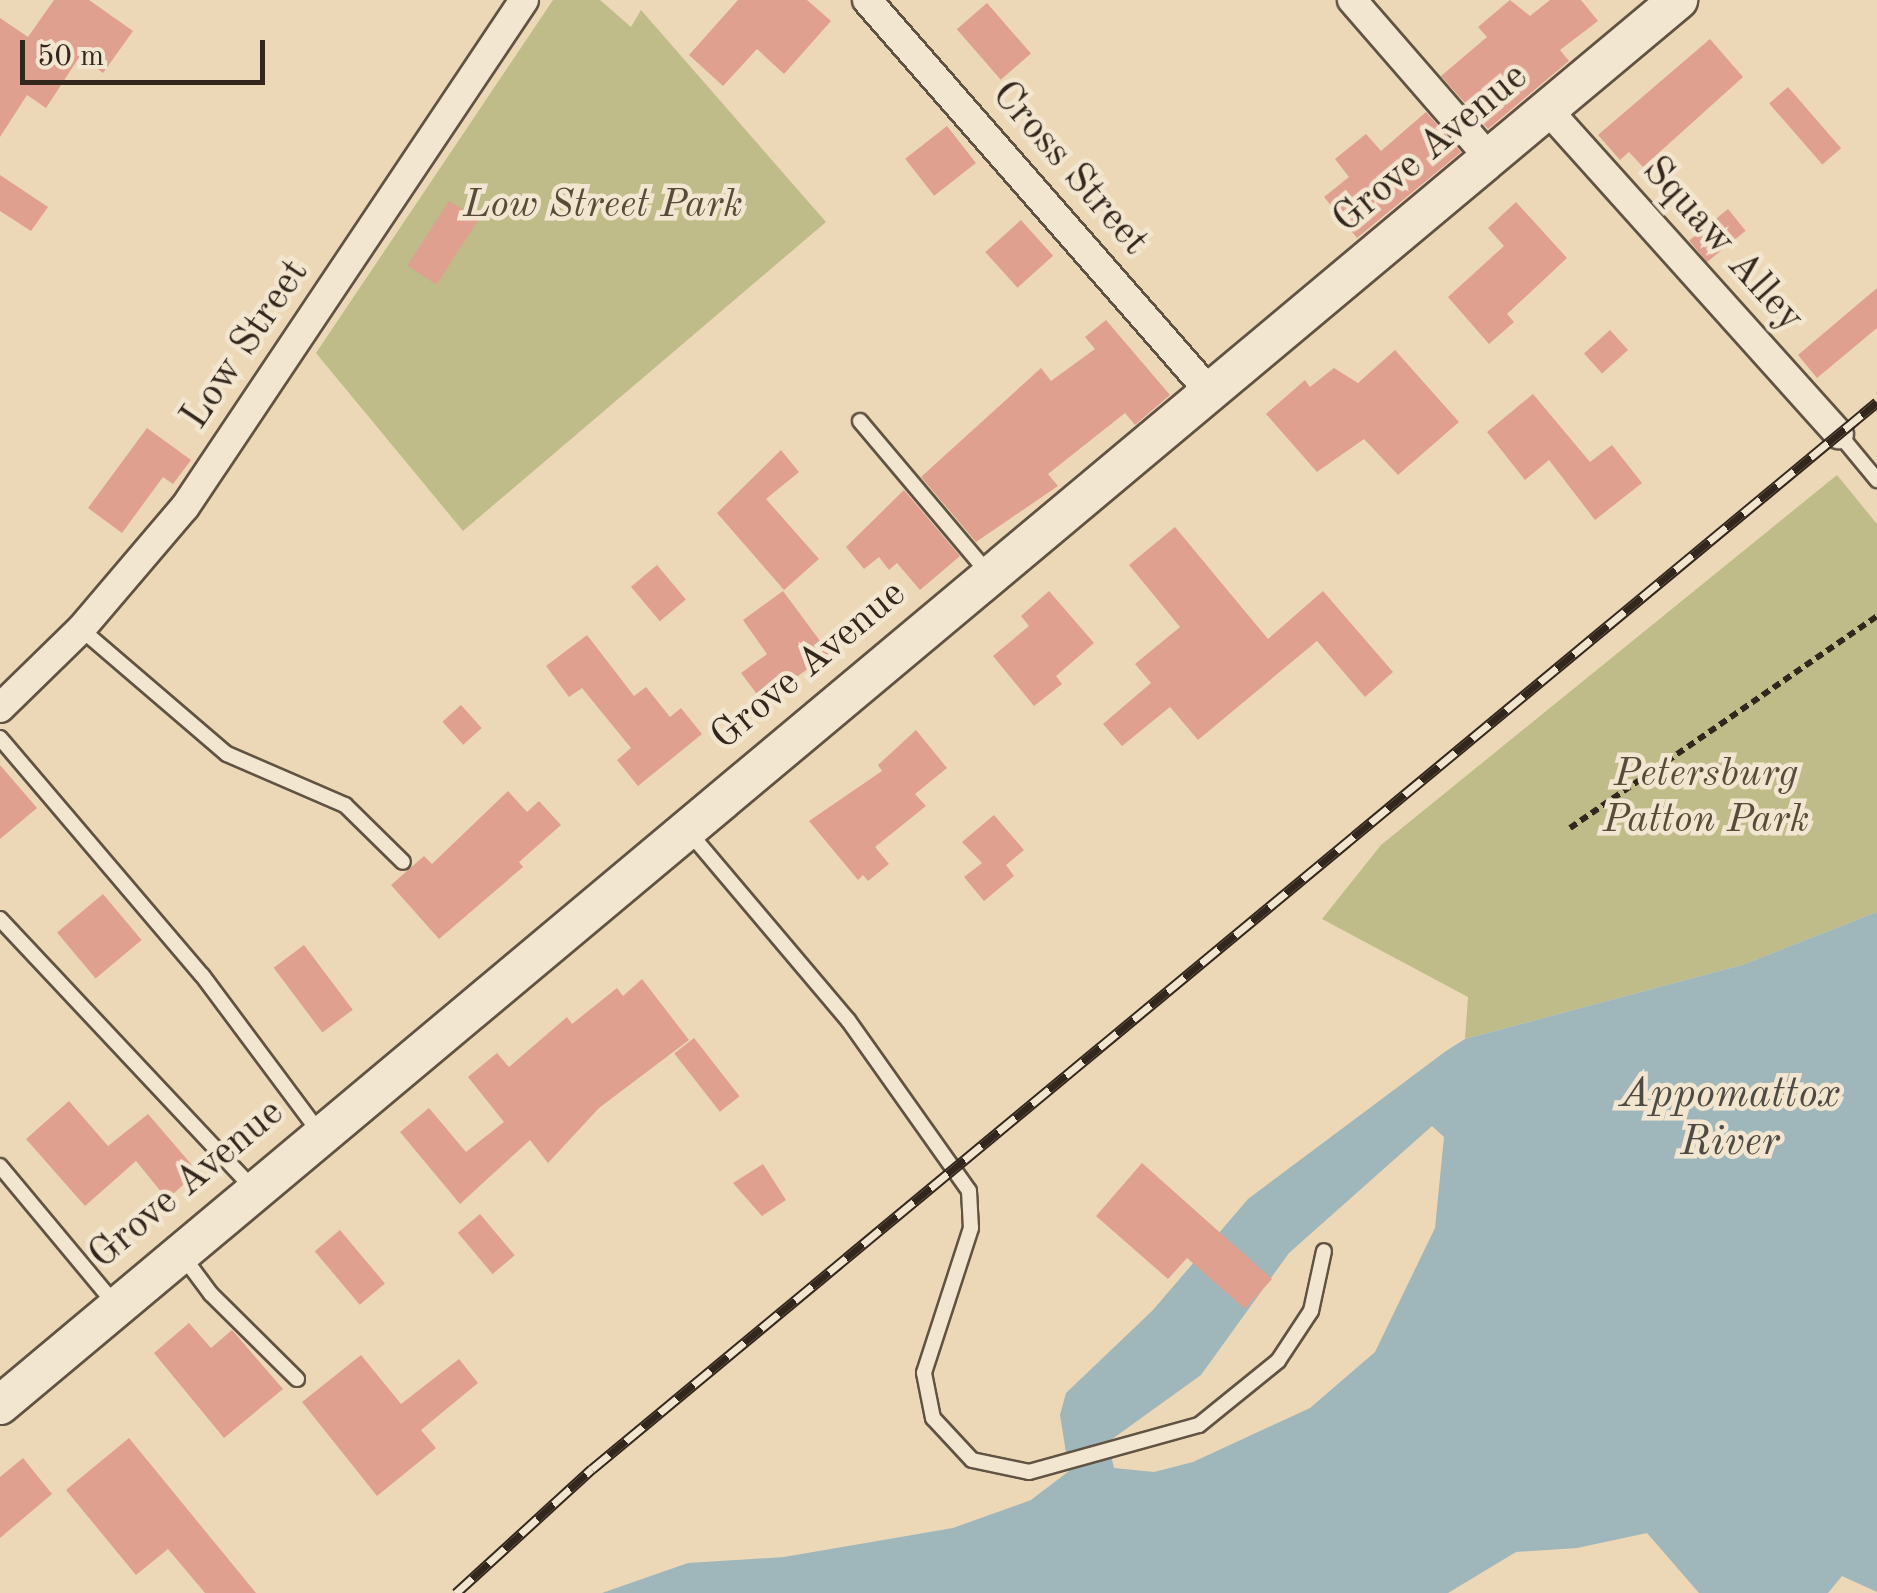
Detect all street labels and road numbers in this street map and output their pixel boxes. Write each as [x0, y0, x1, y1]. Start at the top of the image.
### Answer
street label: Grove Avenue [1324, 54, 1538, 244]
street label: Cross Street [980, 72, 1158, 266]
street label: Squaw Alley [1631, 148, 1813, 342]
street label: Low Street [172, 251, 320, 439]
street label: Grove Avenue [702, 571, 916, 761]
street label: Grove Avenue [80, 1090, 294, 1280]

